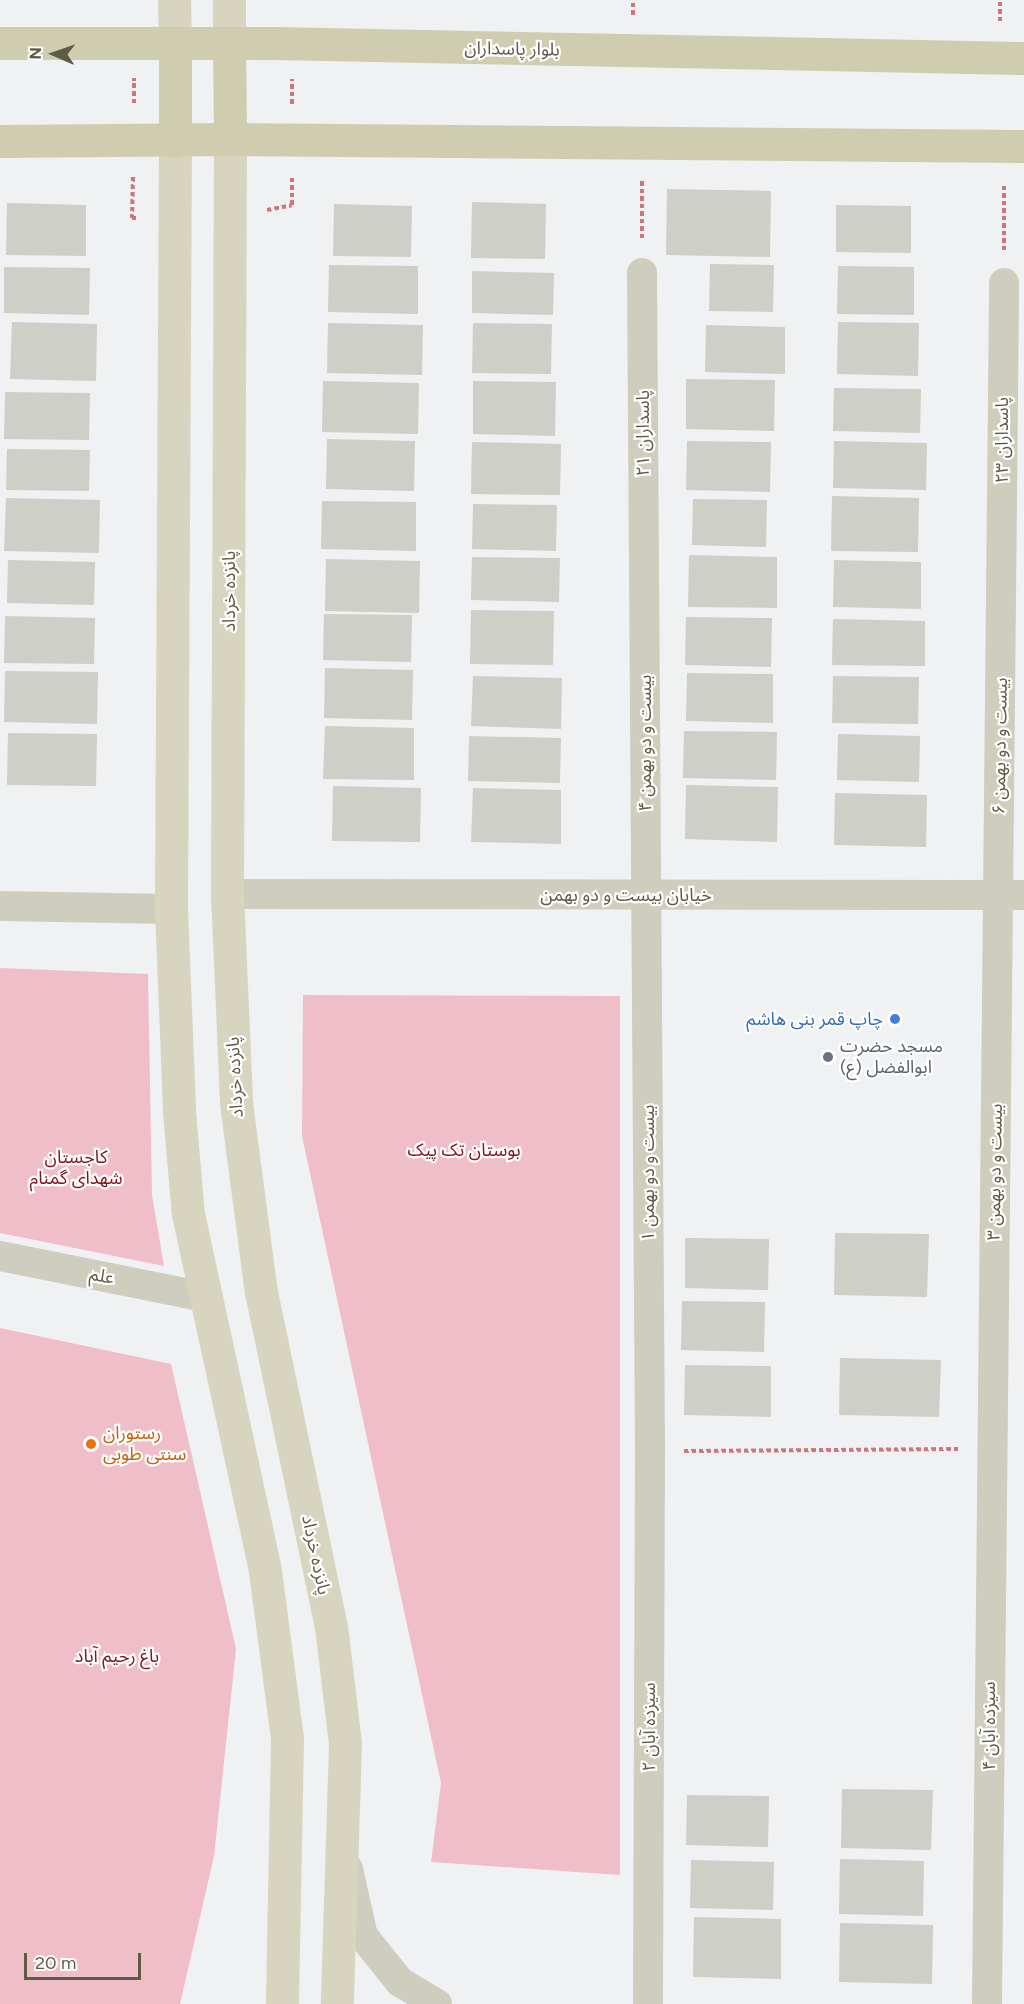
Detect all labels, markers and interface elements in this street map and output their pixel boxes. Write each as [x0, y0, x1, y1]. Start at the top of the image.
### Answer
north arrow [24, 24, 84, 84]
street label: بلوار پاسداران [464, 37, 560, 61]
text: N [26, 47, 45, 60]
street label: پاسداران ۲۱ [632, 390, 654, 476]
street label: پاسداران ۲۳ [991, 397, 1013, 483]
street label: پانزده خرداد [218, 550, 240, 632]
street label: بیست و دو بهمن ۴ [634, 675, 656, 811]
street label: بیست و دو بهمن ۶ [988, 677, 1012, 815]
street label: خیابان بیست و دو بهمن [540, 884, 712, 906]
place label: چاپ قمر بنی هاشم [746, 1008, 883, 1030]
marker: چاپ قمر بنی هاشم [888, 1012, 902, 1026]
street label: پانزده خرداد [222, 1036, 248, 1118]
place label: مسجد حضرت ابوالفضل (ع) [840, 1036, 943, 1078]
marker: مسجد حضرت ابوالفضل (ع) [821, 1050, 835, 1064]
street label: بیست و دو بهمن ۳ [983, 1103, 1007, 1241]
street label: بیست و دو بهمن ۱ [637, 1105, 659, 1241]
park label: بوستان تک پیک [407, 1139, 521, 1161]
park label: کاجستان شهدای گمنام [29, 1147, 123, 1190]
street label: علم [88, 1263, 116, 1289]
place label: رستوران سنتی طوبی [103, 1423, 186, 1466]
marker: رستوران سنتی طوبی [84, 1437, 98, 1451]
street label: پانزده خرداد [297, 1513, 335, 1597]
park label: باغ رحیم آباد [75, 1645, 159, 1667]
street label: سیزده آبان ۴ [978, 1681, 1000, 1771]
street label: سیزده آبان ۲ [638, 1682, 660, 1772]
scale bar [27, 1941, 144, 1979]
text: 20 m [35, 1952, 76, 1974]

